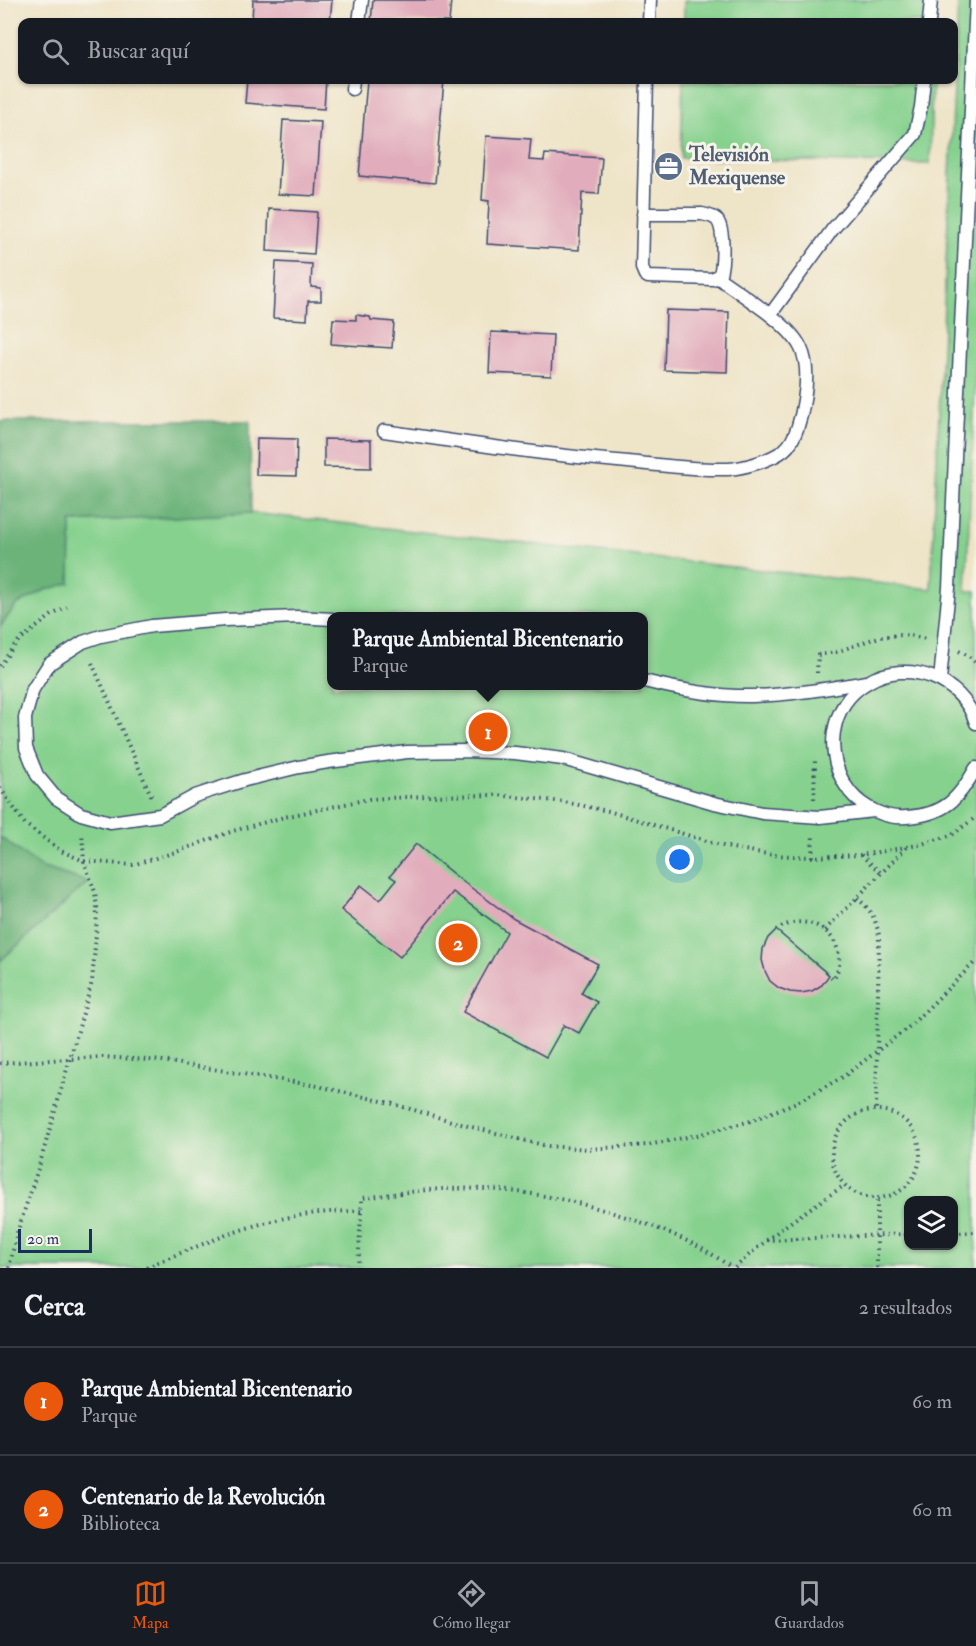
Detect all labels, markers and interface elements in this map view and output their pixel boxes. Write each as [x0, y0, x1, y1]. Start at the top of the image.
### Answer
search box [18, 18, 958, 84]
icon: search [39, 35, 72, 68]
text: Buscar aquí [87, 37, 189, 65]
place label: Televisión Mexiquense [688, 142, 786, 191]
office icon: Televisión Mexiquense [652, 150, 684, 182]
popup [327, 612, 648, 690]
text: Parque Ambiental Bicentenario [352, 625, 623, 653]
text: Parque [352, 653, 408, 678]
pin: 1 [468, 710, 508, 754]
your location [665, 845, 694, 874]
pin: 2 [438, 920, 478, 966]
map controls [904, 1196, 958, 1250]
button: layers [904, 1196, 958, 1250]
scale bar [18, 1226, 92, 1254]
text: 20 m [27, 1229, 59, 1249]
text: Cerca [24, 1291, 85, 1323]
text: 2 resultados [859, 1295, 952, 1320]
text: Parque Ambiental Bicentenario [81, 1375, 352, 1403]
text: 1 [40, 1389, 47, 1414]
text: 60 m [912, 1389, 952, 1414]
text: Parque [81, 1403, 137, 1428]
text: Centenario de la Revolución [81, 1483, 325, 1511]
text: 2 [38, 1497, 49, 1522]
text: 60 m [912, 1497, 952, 1522]
text: Biblioteca [81, 1511, 160, 1536]
tab: Mapa [132, 1577, 169, 1633]
tab: Cómo llegar [432, 1577, 511, 1633]
tab: Guardados [774, 1577, 844, 1633]

